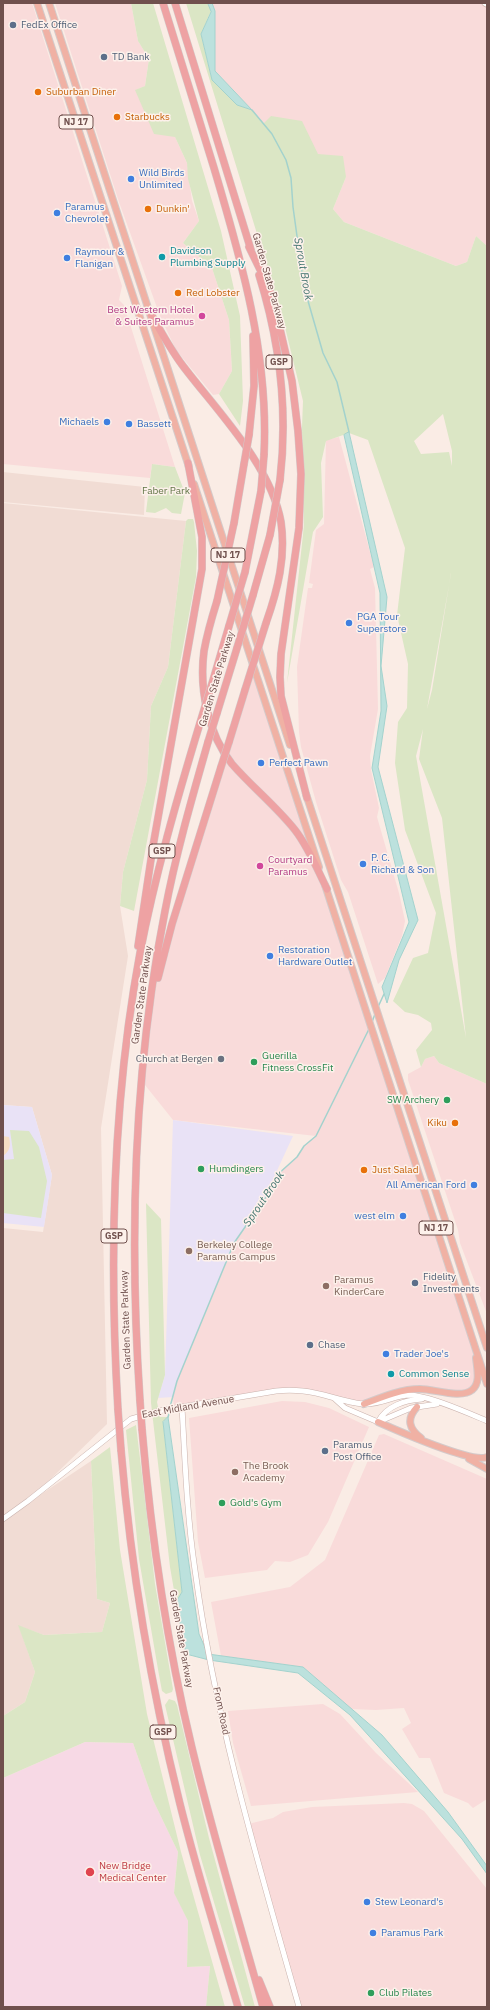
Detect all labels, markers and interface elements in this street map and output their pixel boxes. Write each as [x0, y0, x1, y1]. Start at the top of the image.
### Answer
place label: FedEx Office [21, 19, 77, 31]
marker: FedEx Office [8, 20, 18, 30]
place label: TD Bank [112, 51, 150, 63]
marker: TD Bank [99, 52, 109, 62]
place label: Suburban Diner [46, 86, 116, 98]
marker: Suburban Diner [33, 87, 43, 97]
place label: Starbucks [125, 111, 170, 123]
marker: Starbucks [112, 112, 122, 122]
road number: NJ 17 [59, 115, 93, 129]
place label: Wild Birds Unlimited [139, 167, 185, 190]
marker: Wild Birds Unlimited [126, 174, 136, 184]
place label: Paramus Chevrolet [65, 201, 108, 224]
place label: Dunkin' [156, 203, 190, 215]
marker: Dunkin' [143, 204, 153, 214]
marker: Paramus Chevrolet [52, 208, 62, 218]
street label: Garden State Parkway [250, 232, 288, 330]
water label: Sprout Brook [291, 237, 315, 301]
place label: Davidson Plumbing Supply [170, 245, 246, 268]
place label: Raymour & Flanigan [75, 246, 125, 270]
marker: Davidson Plumbing Supply [157, 252, 167, 262]
marker: Raymour & Flanigan [62, 253, 72, 263]
place label: Red Lobster [186, 287, 240, 299]
marker: Red Lobster [173, 288, 183, 298]
place label: Best Western Hotel & Suites Paramus [107, 304, 194, 328]
marker: Best Western Hotel & Suites Paramus [197, 311, 207, 321]
road number: GSP [266, 355, 292, 369]
place label: Michaels [59, 416, 99, 428]
marker: Michaels [102, 417, 112, 427]
place label: Bassett [137, 418, 171, 430]
marker: Bassett [124, 419, 134, 429]
park label: Faber Park [142, 485, 190, 497]
road number: NJ 17 [211, 548, 245, 562]
place label: PGA Tour Superstore [357, 611, 406, 634]
marker: PGA Tour Superstore [344, 618, 354, 628]
street label: Garden State Parkway [197, 630, 237, 728]
place label: Perfect Pawn [269, 757, 328, 769]
marker: Perfect Pawn [256, 758, 266, 768]
road number: GSP [149, 844, 175, 858]
place label: P. C. Richard & Son [371, 852, 434, 876]
place label: Courtyard Paramus [268, 854, 312, 878]
marker: P. C. Richard & Son [358, 859, 368, 869]
marker: Courtyard Paramus [255, 861, 265, 871]
place label: Restoration Hardware Outlet [278, 944, 352, 968]
street label: Garden State Parkway [129, 945, 155, 1045]
marker: Restoration Hardware Outlet [265, 951, 275, 961]
place label: Guerilla Fitness CrossFit [262, 1050, 334, 1074]
place label: Church at Bergen [136, 1053, 213, 1065]
marker: Church at Bergen [216, 1054, 226, 1064]
marker: Guerilla Fitness CrossFit [249, 1057, 259, 1067]
place label: SW Archery [387, 1094, 439, 1106]
marker: SW Archery [442, 1095, 452, 1105]
place label: Kiku [427, 1117, 447, 1129]
marker: Kiku [450, 1118, 460, 1128]
place label: Humdingers [209, 1163, 264, 1175]
marker: Humdingers [196, 1164, 206, 1174]
place label: Just Salad [372, 1164, 418, 1176]
marker: Just Salad [359, 1165, 369, 1175]
water label: Sprout Brook [241, 1169, 287, 1229]
place label: All American Ford [386, 1179, 466, 1191]
marker: All American Ford [469, 1180, 479, 1190]
place label: west elm [354, 1210, 395, 1222]
marker: west elm [398, 1211, 408, 1221]
road number: NJ 17 [419, 1221, 453, 1235]
road number: GSP [101, 1229, 127, 1243]
place label: Berkeley College Paramus Campus [197, 1239, 276, 1262]
marker: Berkeley College Paramus Campus [184, 1246, 194, 1256]
street label: Garden State Parkway [118, 1270, 134, 1370]
place label: Fidelity Investments [423, 1271, 480, 1294]
place label: Paramus KinderCare [334, 1274, 384, 1298]
marker: Fidelity Investments [410, 1278, 420, 1288]
marker: Paramus KinderCare [321, 1281, 331, 1291]
place label: Chase [318, 1339, 346, 1351]
marker: Chase [305, 1340, 315, 1350]
place label: Trader Joe's [394, 1348, 449, 1360]
marker: Trader Joe's [381, 1349, 391, 1359]
place label: Common Sense [399, 1368, 469, 1380]
marker: Common Sense [386, 1369, 396, 1379]
street label: East Midland Avenue [141, 1393, 235, 1421]
place label: Paramus Post Office [333, 1439, 382, 1462]
marker: Paramus Post Office [320, 1446, 330, 1456]
place label: The Brook Academy [243, 1460, 289, 1484]
marker: The Brook Academy [230, 1467, 240, 1477]
place label: Gold's Gym [230, 1497, 281, 1509]
marker: Gold's Gym [217, 1498, 227, 1508]
street label: Garden State Parkway [166, 1589, 196, 1689]
street label: From Road [210, 1686, 232, 1736]
road number: GSP [150, 1725, 176, 1739]
place label: New Bridge Medical Center [99, 1860, 166, 1884]
marker: New Bridge Medical Center [84, 1866, 96, 1878]
place label: Stew Leonard's [375, 1896, 443, 1908]
marker: Stew Leonard's [362, 1897, 372, 1907]
place label: Paramus Park [381, 1927, 443, 1939]
marker: Paramus Park [368, 1928, 378, 1938]
place label: Club Pilates [379, 1987, 432, 1999]
marker: Club Pilates [366, 1988, 376, 1998]

